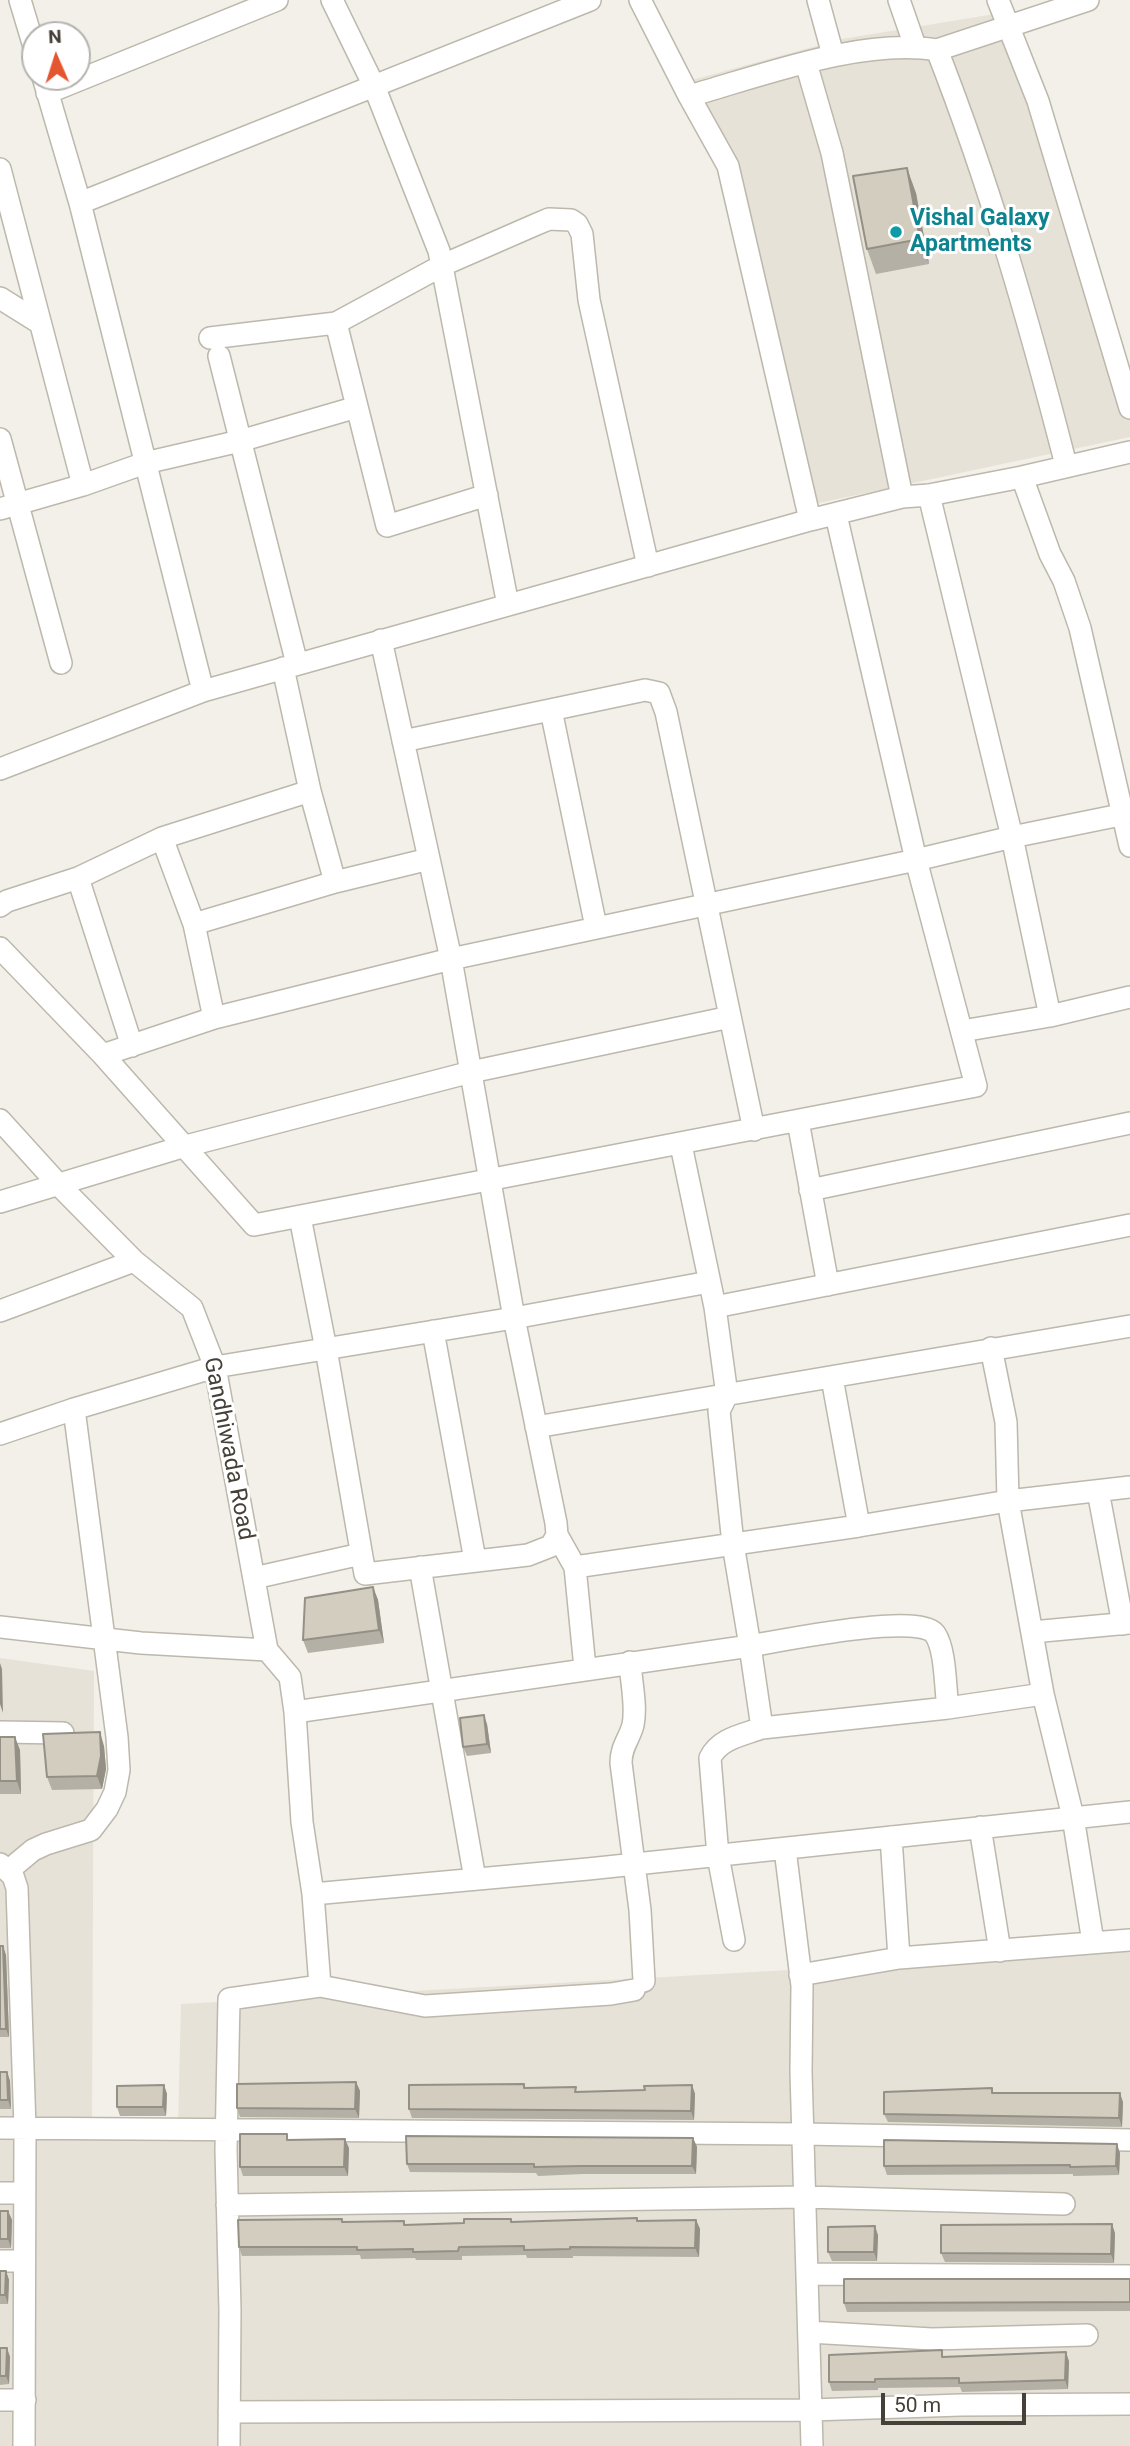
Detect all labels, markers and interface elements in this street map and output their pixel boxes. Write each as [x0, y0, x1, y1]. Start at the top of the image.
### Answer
north arrow [21, 21, 91, 91]
text: N [48, 25, 62, 48]
place label: Vishal Galaxy Apartments [910, 205, 1050, 259]
marker: Vishal Galaxy Apartments [888, 224, 904, 240]
street label: Gandhiwada Road [197, 1355, 259, 1543]
scale bar [885, 2380, 1030, 2424]
text: 50 m [894, 2393, 941, 2417]

